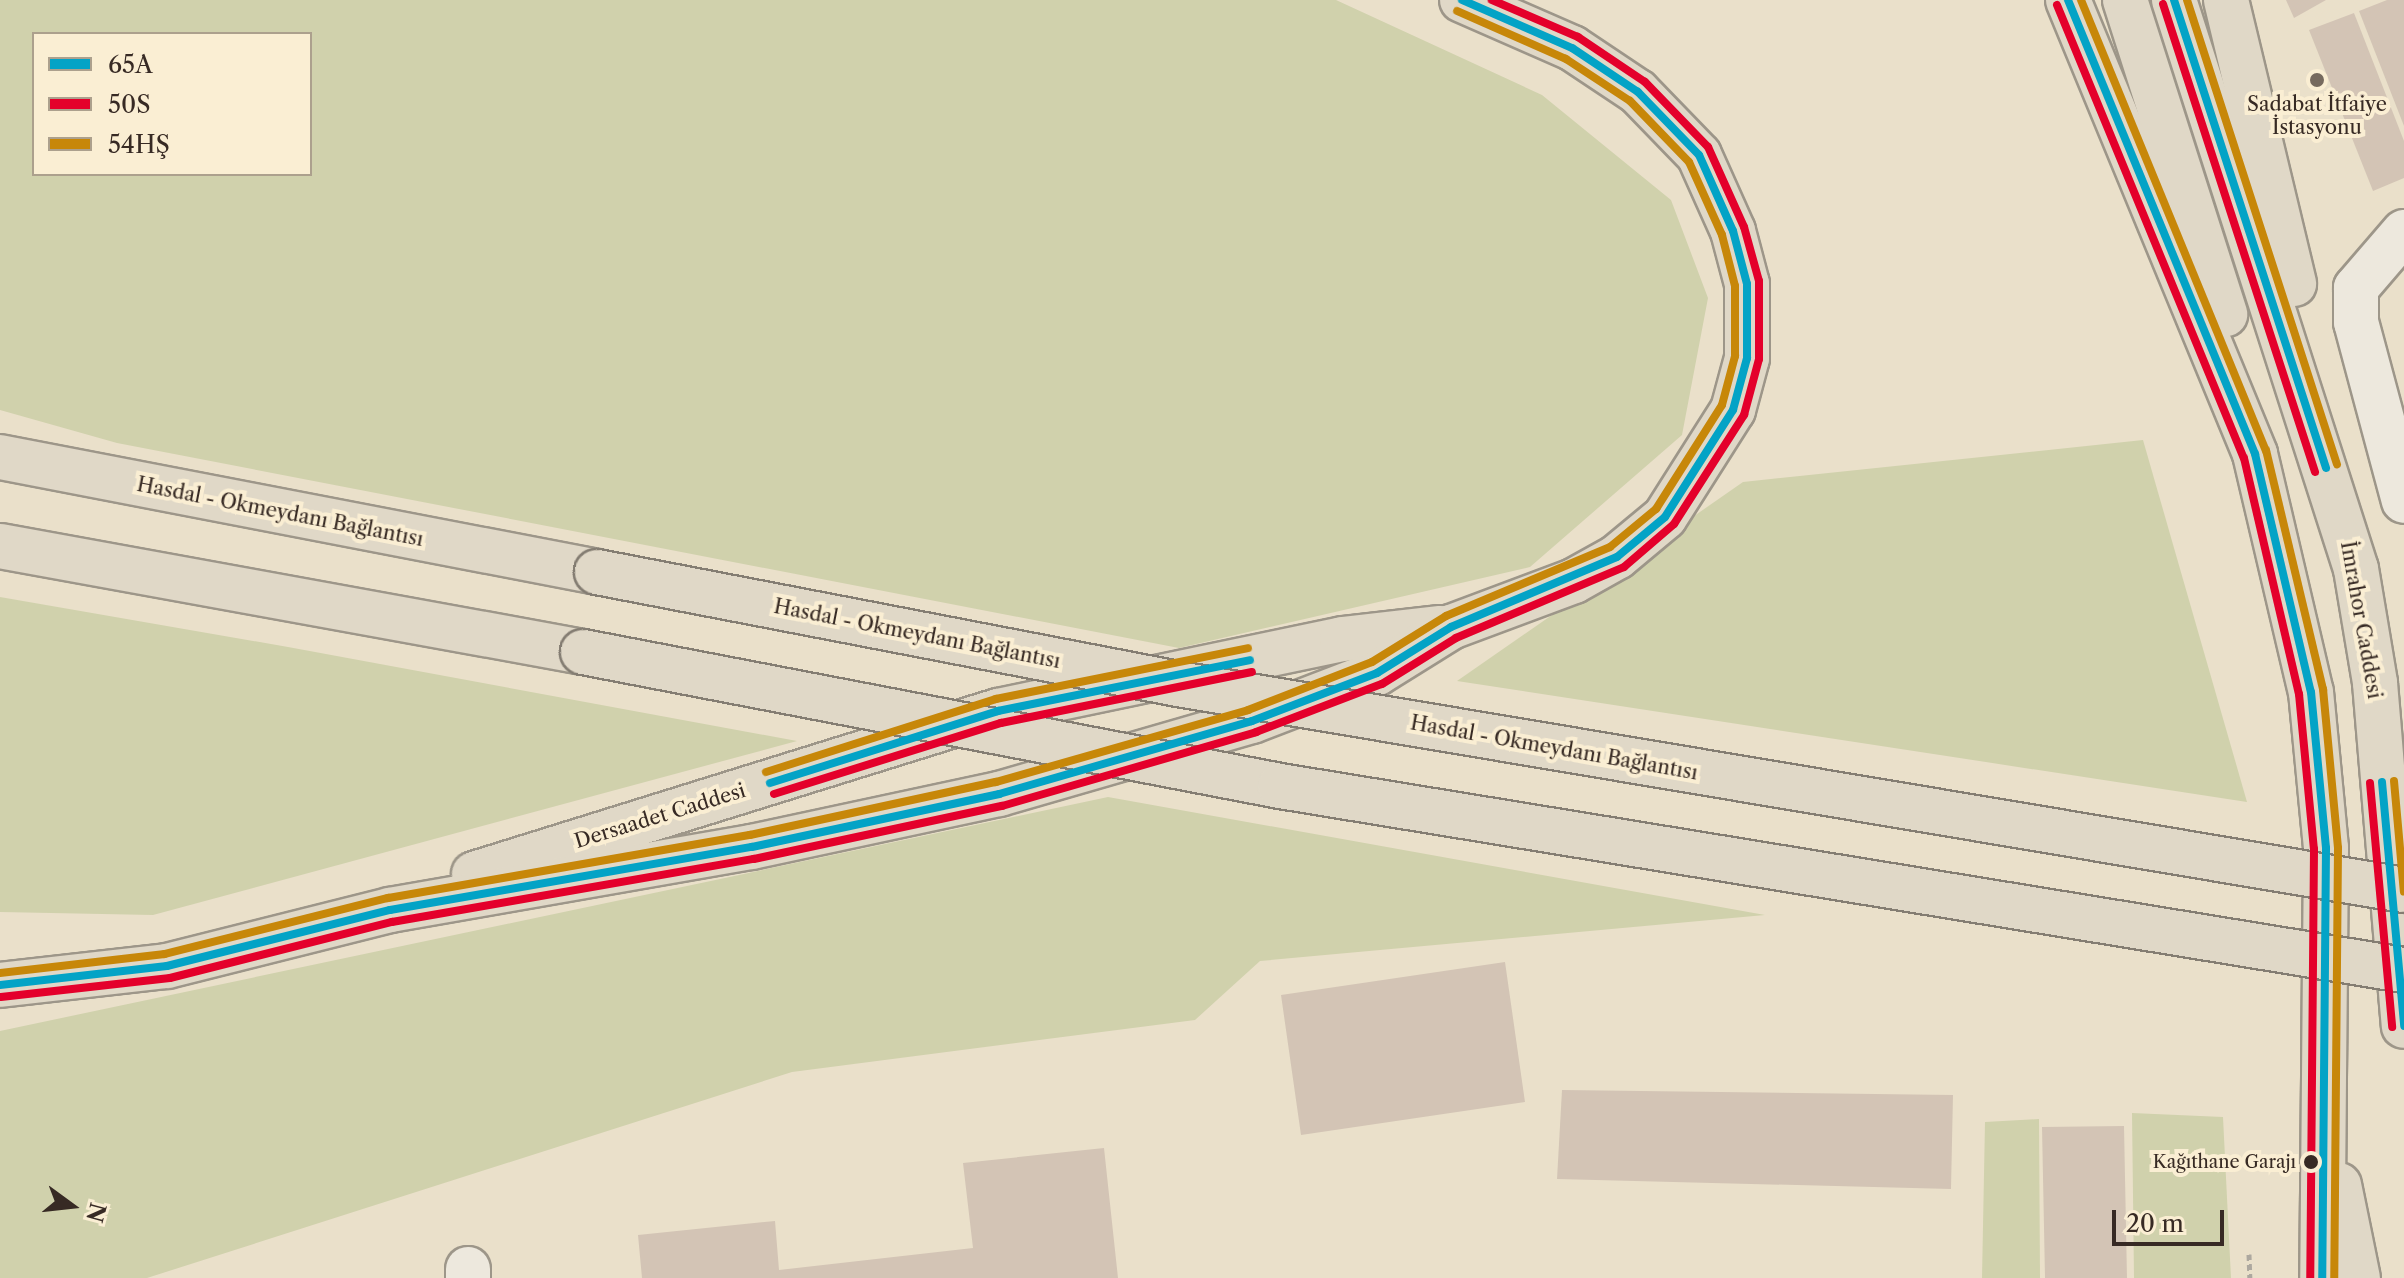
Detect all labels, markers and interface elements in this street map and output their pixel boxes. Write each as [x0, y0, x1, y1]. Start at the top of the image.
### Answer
legend [32, 32, 312, 176]
text: 65A [108, 50, 153, 79]
marker: Sadabat İtfaiye İstasyonu [2308, 71, 2326, 89]
text: 50S [108, 90, 151, 119]
place label: Sadabat İtfaiye İstasyonu [2247, 92, 2387, 139]
text: 54HŞ [108, 130, 170, 159]
street label: Hasdal - Okmeydanı Bağlantısı [135, 472, 425, 552]
street label: İmrahor Caddesi [2335, 539, 2387, 701]
street label: Hasdal - Okmeydanı Bağlantısı [772, 594, 1062, 674]
street label: Hasdal - Okmeydanı Bağlantısı [1409, 711, 1699, 785]
street label: Dersaadet Caddesi [572, 779, 748, 853]
place label: Kağıthane Garajı [2153, 1151, 2296, 1173]
marker: Kağıthane Garajı [2303, 1154, 2319, 1170]
north arrow [32, 1166, 112, 1246]
scale bar [2116, 1194, 2228, 1244]
text: N [80, 1200, 111, 1225]
text: 20 m [2126, 1209, 2184, 1238]

